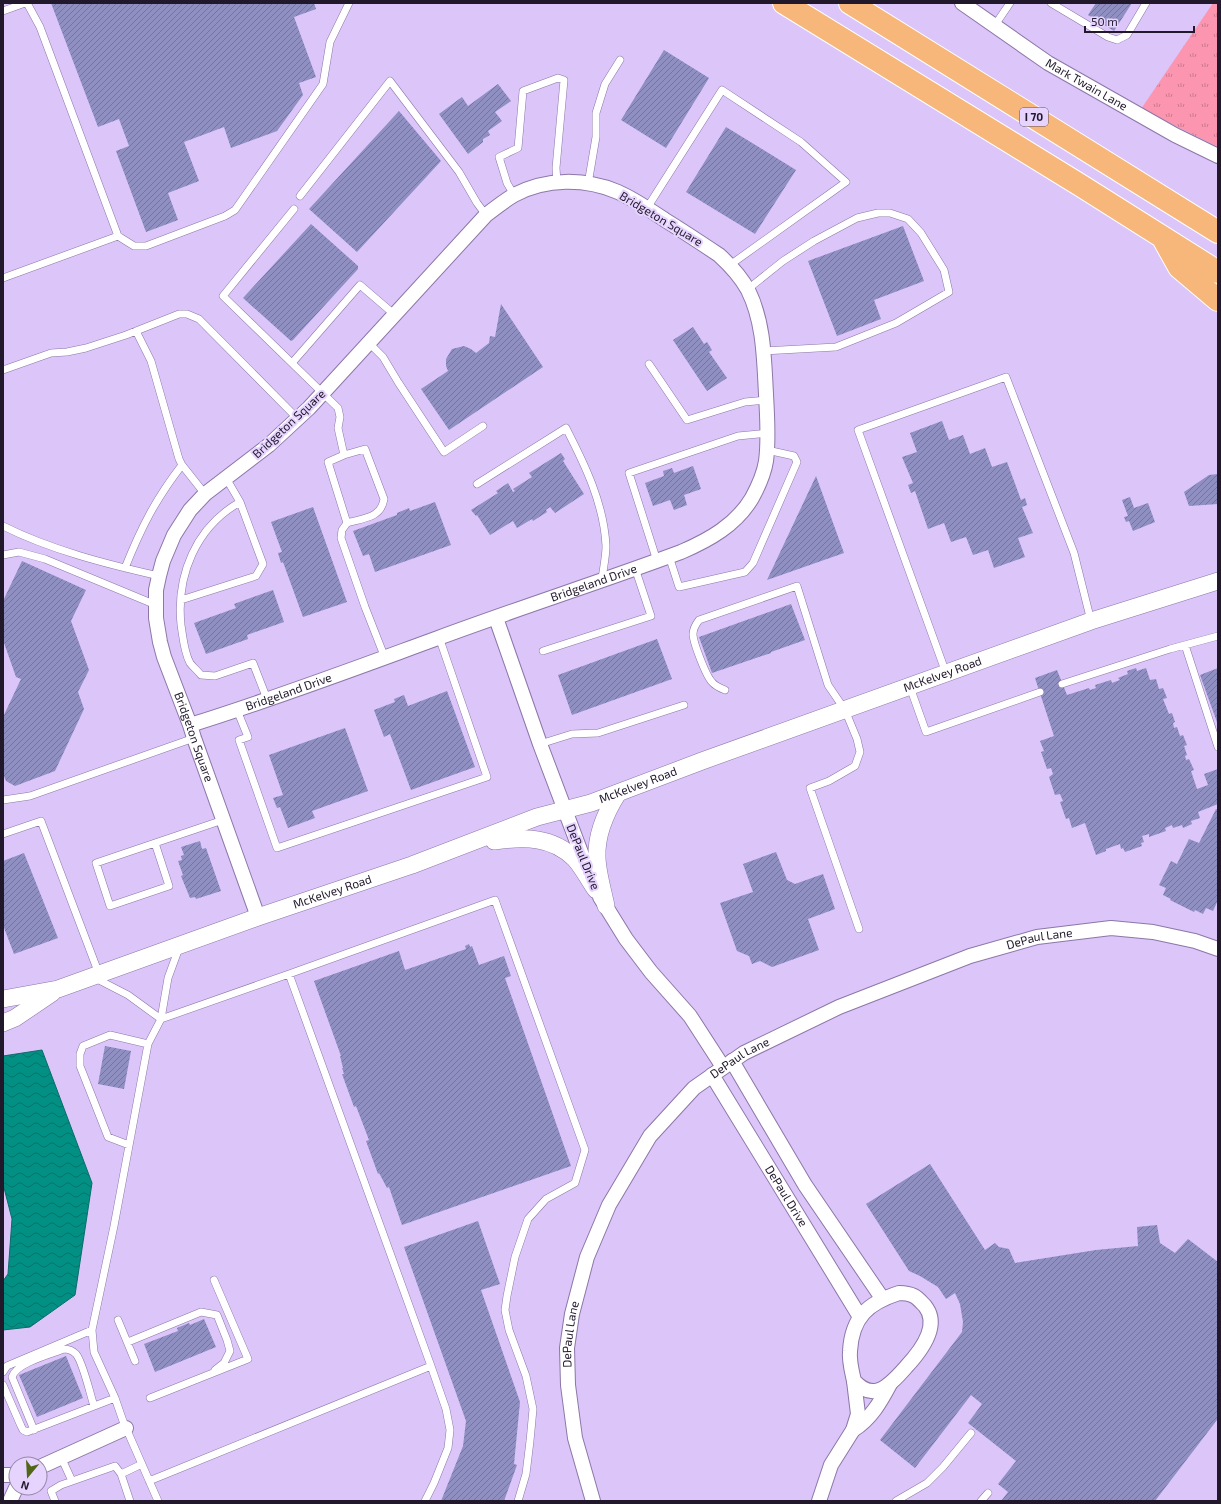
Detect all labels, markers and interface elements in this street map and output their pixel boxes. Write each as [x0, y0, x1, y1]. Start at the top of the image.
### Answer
scale bar [1085, 8, 1194, 34]
text: 50 m [1091, 14, 1118, 28]
street label: Mark Twain Lane [1044, 55, 1130, 113]
road number: I 70 [1020, 108, 1048, 126]
street label: Bridgeton Square [617, 188, 706, 248]
street label: Bridgeton Square [249, 386, 328, 461]
street label: Bridgeland Drive [548, 561, 638, 604]
street label: McKelvey Road [901, 653, 983, 694]
street label: Bridgeland Drive [243, 670, 333, 713]
street label: Bridgeton Square [172, 690, 217, 783]
street label: McKelvey Road [597, 763, 679, 805]
street label: DePaul Drive [564, 822, 603, 891]
street label: McKelvey Road [291, 871, 373, 911]
street label: DePaul Lane [1005, 925, 1073, 951]
street label: DePaul Lane [707, 1034, 771, 1081]
street label: DePaul Drive [763, 1162, 811, 1229]
street label: DePaul Lane [559, 1299, 581, 1368]
north arrow [8, 1456, 48, 1496]
text: N [19, 1479, 31, 1493]

